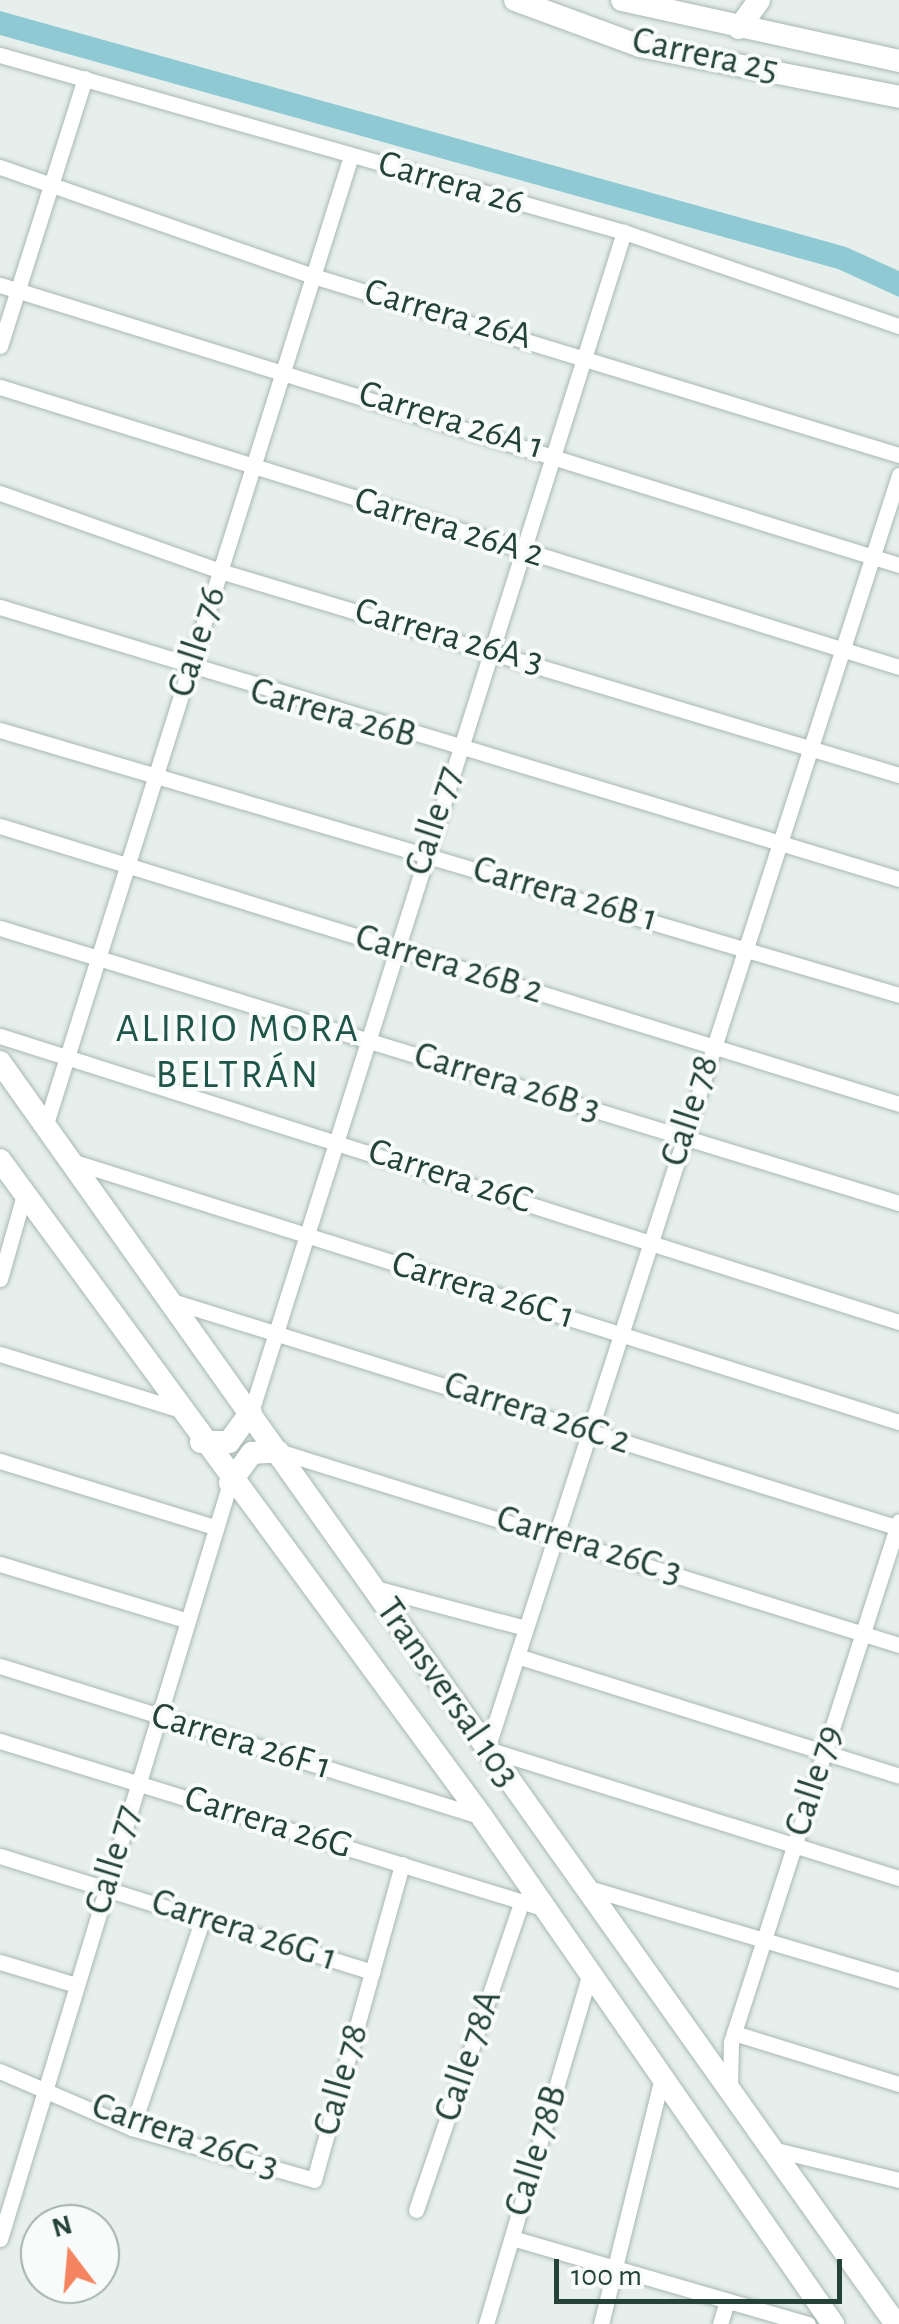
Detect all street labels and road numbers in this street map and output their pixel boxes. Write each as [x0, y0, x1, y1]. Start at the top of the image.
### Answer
street label: Carrera 25 [628, 18, 782, 94]
street label: Carrera 26 [373, 141, 529, 227]
street label: Carrera 26A [359, 269, 537, 361]
street label: Carrera 26A 1 [353, 371, 549, 471]
street label: Carrera 26A 2 [349, 478, 549, 578]
street label: Calle 76 [159, 581, 237, 703]
street label: Carrera 26A 3 [350, 588, 548, 686]
street label: Carrera 26B [245, 669, 421, 759]
street label: Calle 77 [396, 761, 474, 881]
street label: Carrera 26B 1 [468, 847, 662, 943]
street label: Carrera 26B 2 [350, 915, 548, 1015]
street label: Carrera 26B 3 [408, 1033, 606, 1133]
street label: Calle 78 [652, 1050, 730, 1172]
street label: Carrera 26C [362, 1129, 538, 1225]
street label: Carrera 26C 1 [386, 1242, 580, 1340]
street label: Carrera 26C 2 [438, 1362, 636, 1466]
street label: Carrera 26C 3 [491, 1496, 687, 1596]
street label: Transversal 103 [365, 1590, 529, 1796]
street label: Carrera 26F 1 [146, 1693, 336, 1791]
street label: Calle 79 [776, 1720, 854, 1842]
street label: Carrera 26G [179, 1776, 357, 1870]
street label: Calle 77 [76, 1800, 152, 1920]
street label: Carrera 26G 1 [146, 1880, 342, 1982]
street label: Calle 78A [425, 1984, 513, 2128]
street label: Calle 78 [304, 2019, 380, 2141]
street label: Calle 78B [496, 2080, 578, 2222]
street label: Carrera 26G 3 [86, 2084, 284, 2190]

